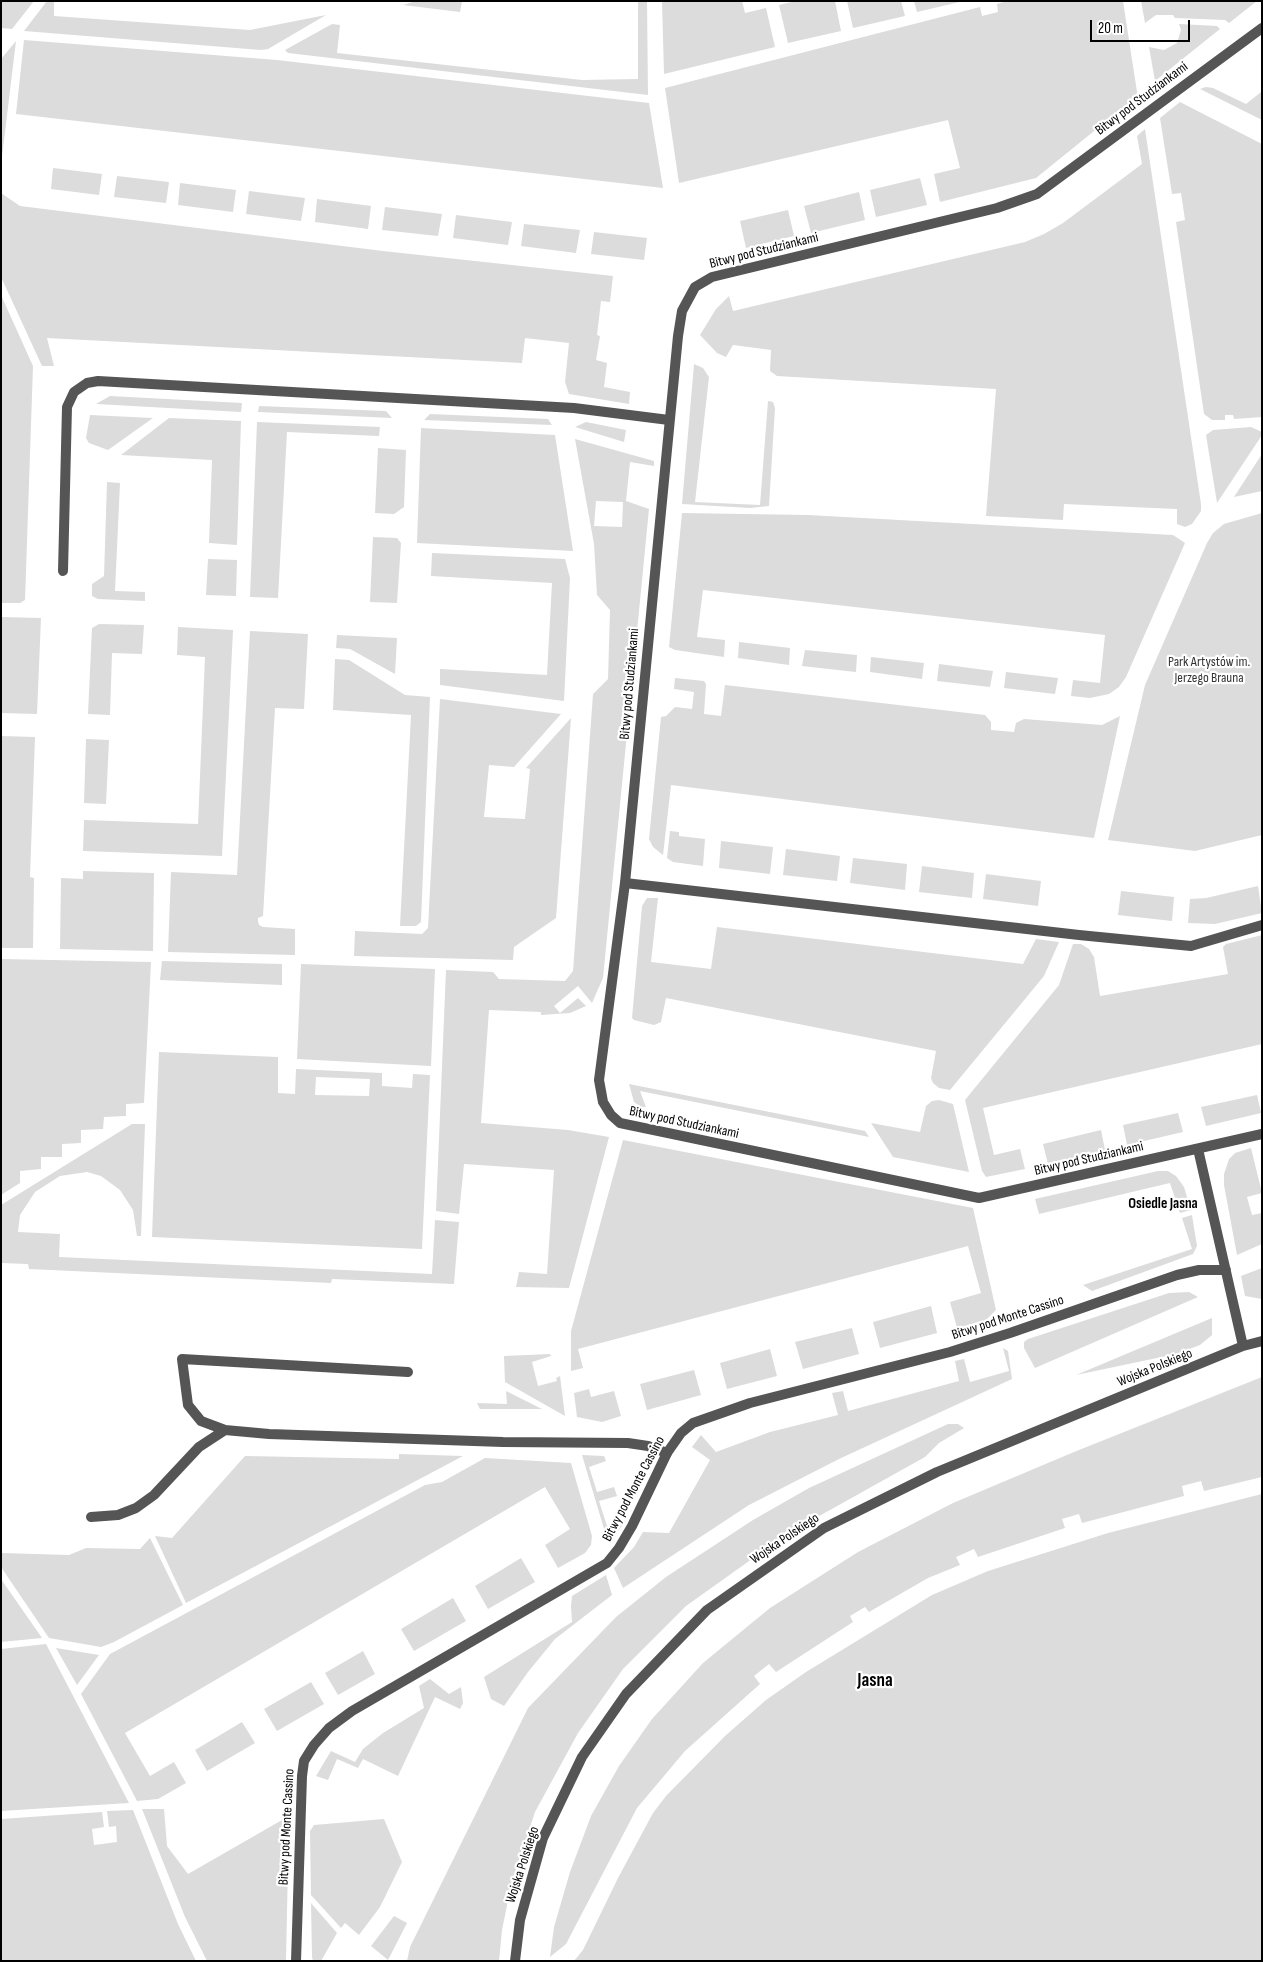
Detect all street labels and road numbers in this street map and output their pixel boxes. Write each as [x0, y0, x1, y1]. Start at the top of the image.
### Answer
street label: Bitwy pod Studziankami [1092, 59, 1192, 139]
street label: Bitwy pod Studziankami [708, 229, 820, 273]
street label: Bitwy pod Studziankami [617, 628, 643, 740]
street label: Bitwy pod Studziankami [628, 1103, 740, 1143]
street label: Bitwy pod Studziankami [1033, 1138, 1145, 1180]
street label: Bitwy pod Monte Cassino [950, 1292, 1066, 1344]
street label: Wojska Polskiego [1115, 1345, 1195, 1391]
street label: Bitwy pod Monte Cassino [599, 1434, 669, 1544]
street label: Wojska Polskiego [747, 1510, 823, 1568]
street label: Bitwy pod Monte Cassino [276, 1768, 298, 1886]
street label: Wojska Polskiego [503, 1825, 543, 1905]

